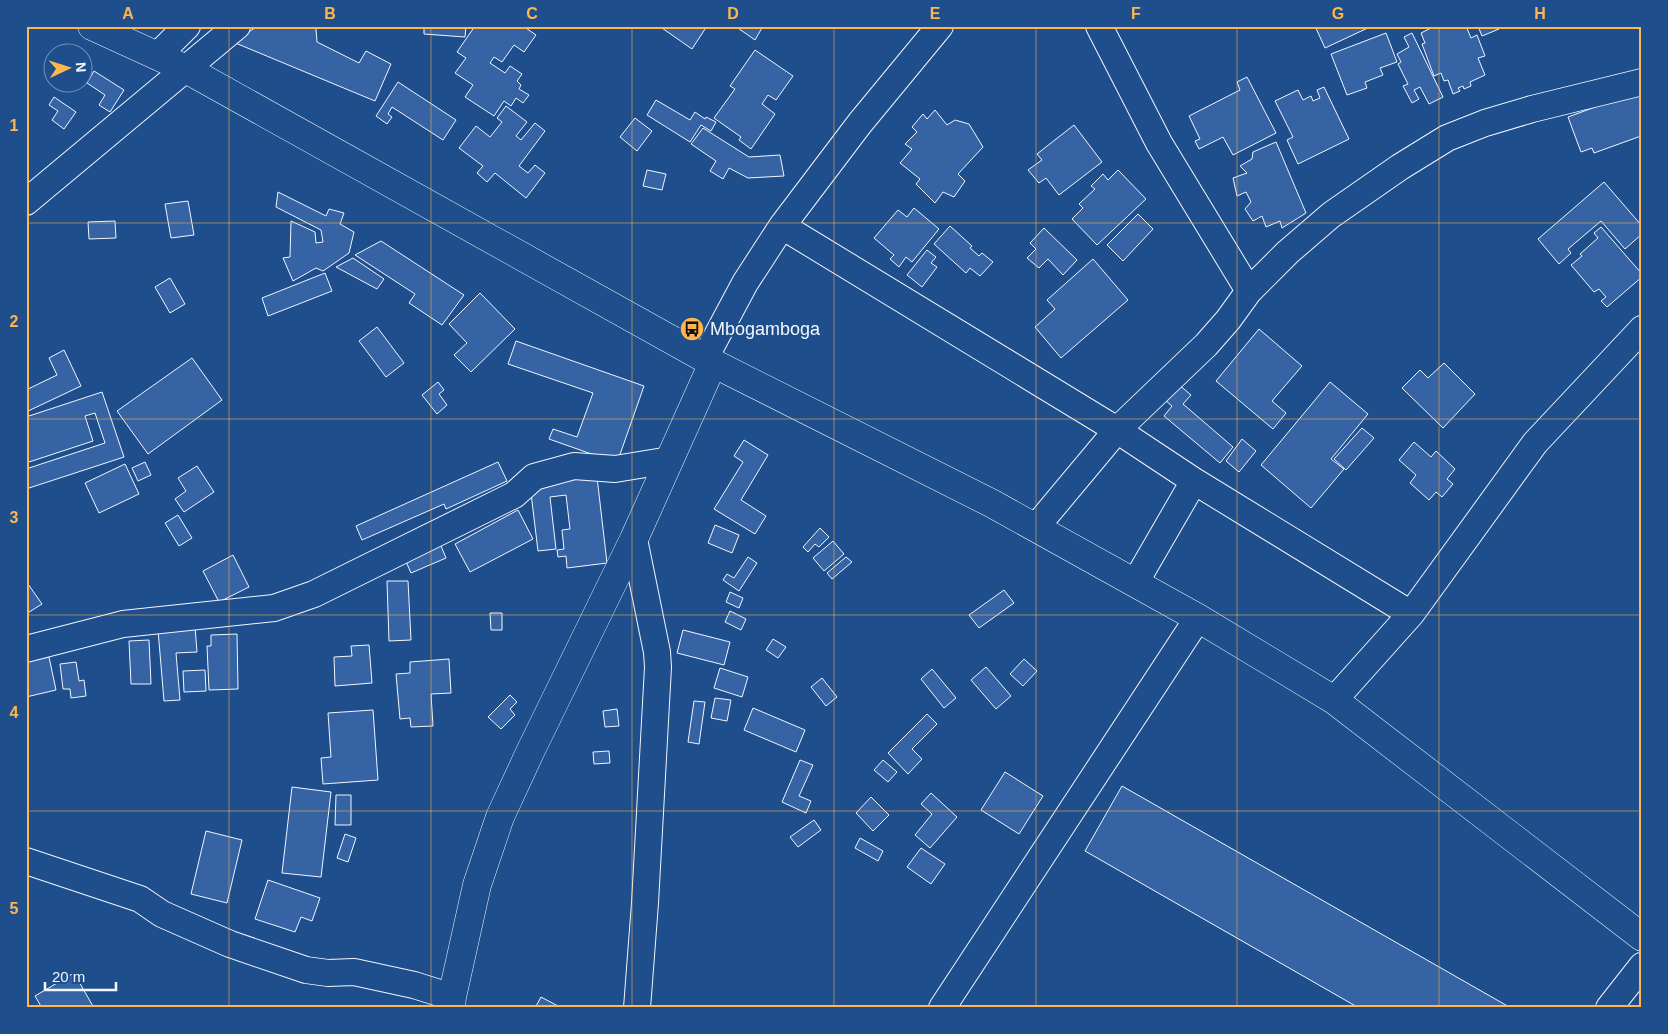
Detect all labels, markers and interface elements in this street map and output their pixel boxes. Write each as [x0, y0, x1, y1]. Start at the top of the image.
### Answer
text: A [122, 5, 134, 22]
text: B [324, 5, 336, 22]
text: C [526, 5, 538, 22]
text: D [727, 5, 739, 22]
text: E [930, 5, 941, 22]
text: F [1131, 5, 1141, 22]
text: G [1332, 5, 1344, 22]
text: H [1534, 5, 1546, 22]
north arrow [42, 42, 92, 92]
text: N [73, 61, 89, 73]
text: 1 [10, 117, 19, 134]
text: 2 [10, 313, 19, 330]
bus stop icon: Mbogamboga [679, 316, 705, 342]
place label: Mbogamboga [710, 319, 821, 339]
text: 3 [10, 509, 19, 526]
text: 4 [10, 704, 19, 721]
text: 5 [10, 900, 19, 917]
scale bar [45, 959, 116, 991]
text: 20 m [52, 968, 85, 985]

